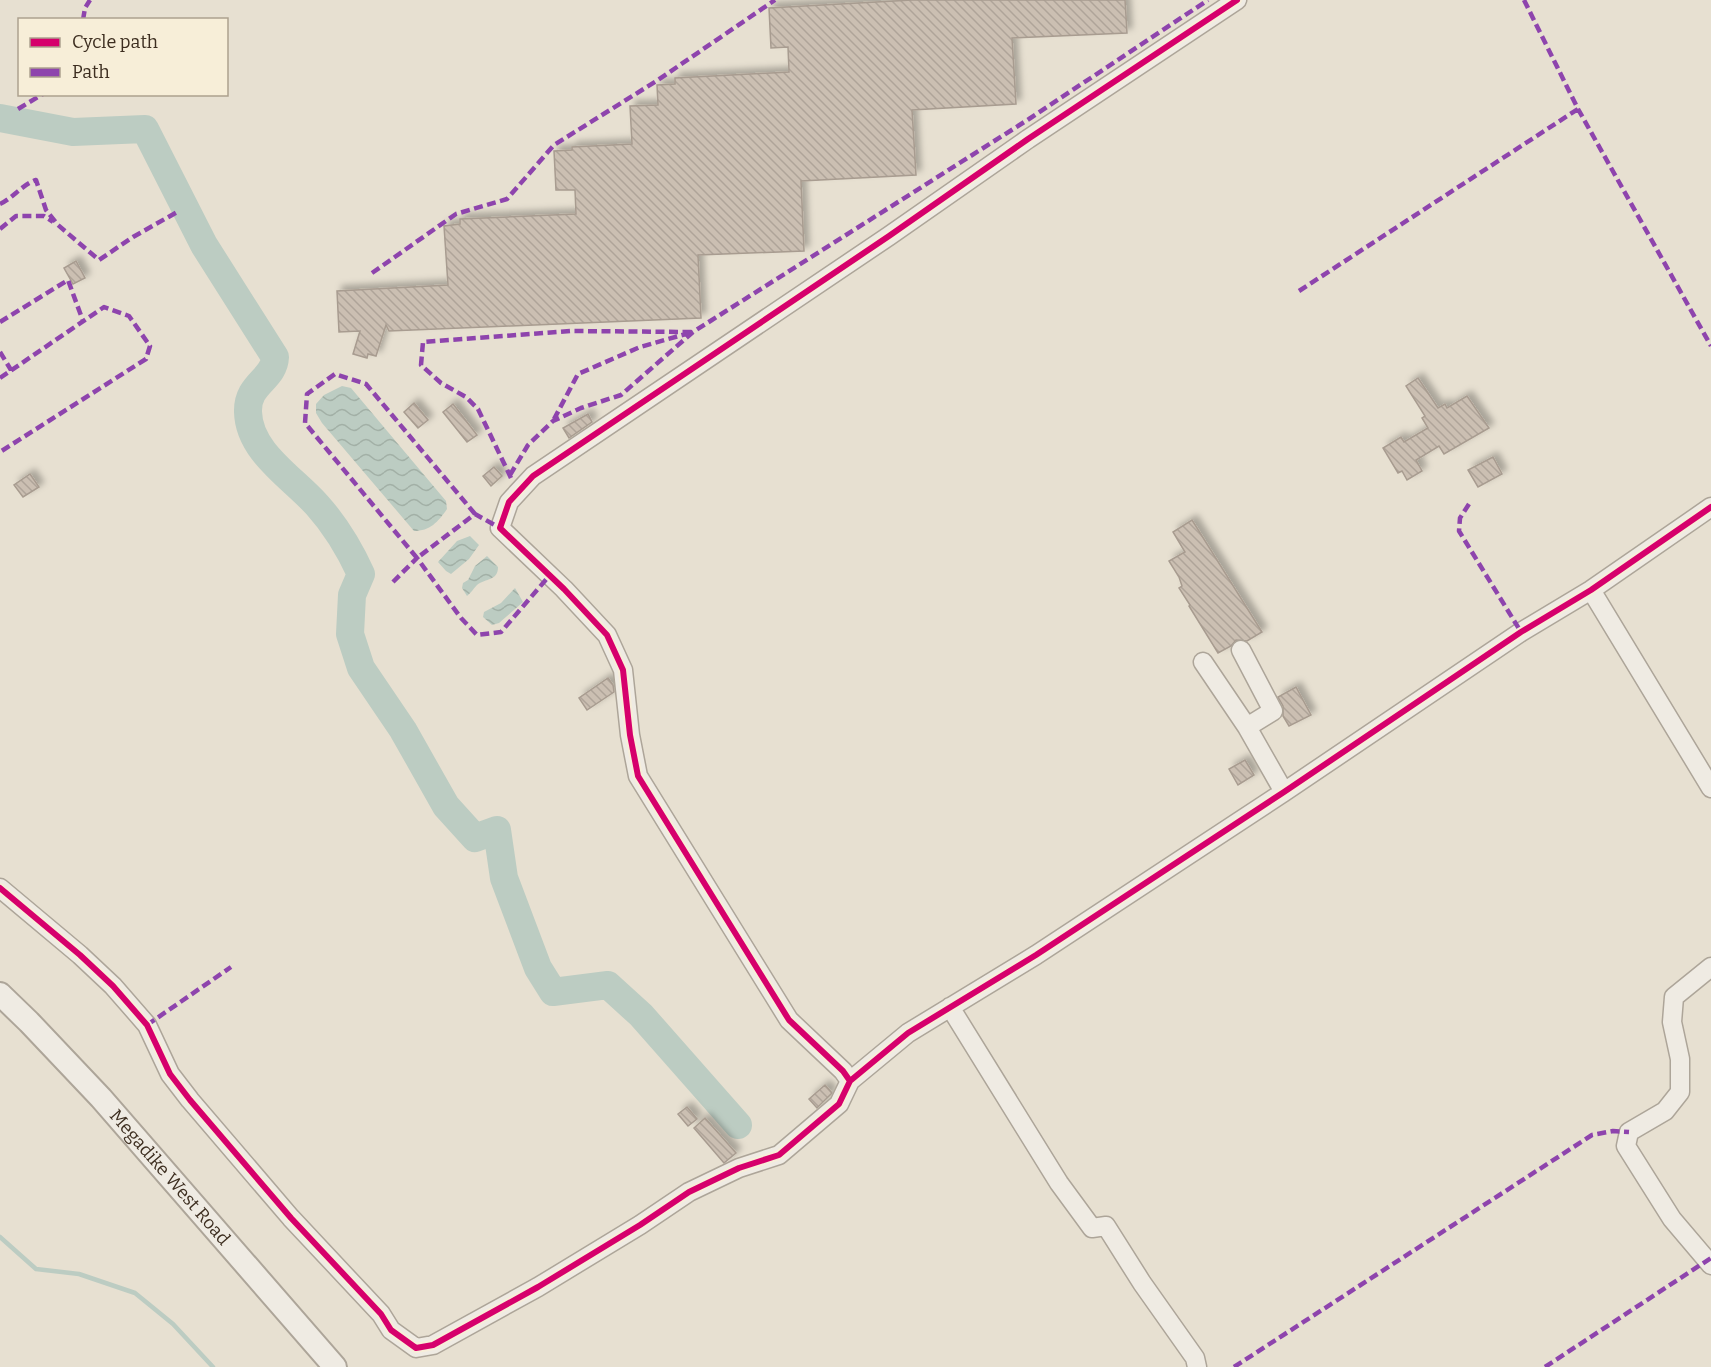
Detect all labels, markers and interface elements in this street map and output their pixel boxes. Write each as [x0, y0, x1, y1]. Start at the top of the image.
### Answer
legend [18, 18, 228, 96]
text: Cycle path [72, 31, 158, 53]
text: Path [72, 61, 110, 83]
street label: Megadike West Road [105, 1105, 235, 1250]

